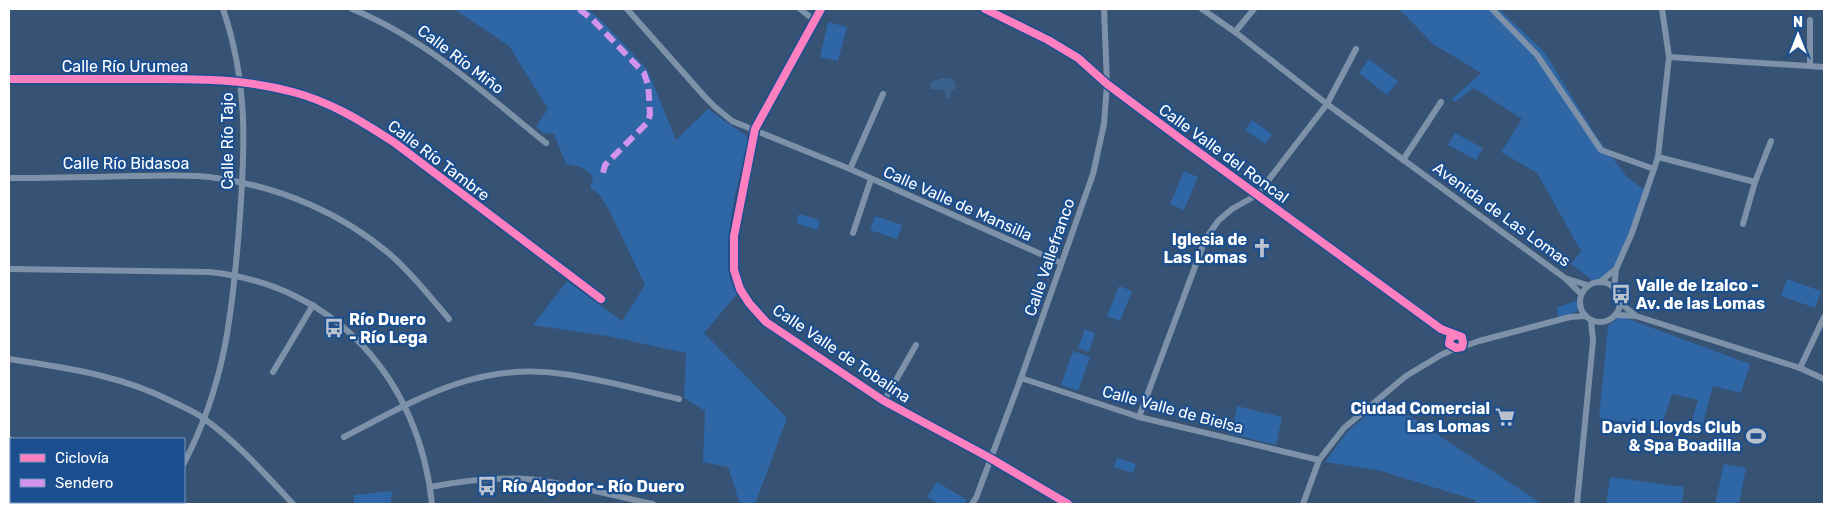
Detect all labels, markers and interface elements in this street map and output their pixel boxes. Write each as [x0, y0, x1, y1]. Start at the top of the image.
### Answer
north arrow [1773, 10, 1823, 60]
text: N [1793, 14, 1803, 31]
street label: Calle Río Miño [414, 21, 508, 98]
street label: Calle Río Urumea [62, 57, 188, 76]
street label: Calle Río Tajo [218, 92, 237, 190]
street label: Calle Valle del Roncal [1155, 100, 1292, 207]
street label: Calle Río Tambre [384, 116, 493, 205]
street label: Calle Río Bidasoa [63, 154, 189, 173]
street label: Avenida de Las Lomas [1429, 158, 1574, 271]
street label: Calle Valle de Mansilla [880, 162, 1035, 245]
street label: Calle Vallefranco [1020, 196, 1079, 319]
place label: Iglesia de Las Lomas [1164, 230, 1247, 267]
church icon: Iglesia de Las Lomas [1251, 237, 1273, 259]
place label: Valle de Izalco - Av. de las Lomas [1636, 276, 1765, 313]
bus stop icon: Valle de Izalco - Av. de las Lomas [1610, 283, 1632, 305]
street label: Calle Valle de Tobalina [769, 300, 914, 407]
place label: Río Duero - Río Lega [349, 310, 427, 347]
bus stop icon: Río Duero - Río Lega [323, 317, 345, 339]
street label: Calle Valle de Bielsa [1100, 381, 1246, 437]
place label: Ciudad Comercial Las Lomas [1351, 399, 1490, 436]
supermarket icon: Ciudad Comercial Las Lomas [1494, 406, 1516, 428]
place label: David Lloyds Club & Spa Boadilla [1601, 418, 1741, 455]
sports icon: David Lloyds Club & Spa Boadilla [1745, 425, 1767, 447]
legend [10, 438, 185, 503]
text: Ciclovía [55, 449, 109, 467]
text: Sendero [55, 474, 113, 492]
bus stop icon: Río Algodor - Río Duero [476, 475, 498, 497]
place label: Río Algodor - Río Duero [502, 477, 685, 496]

